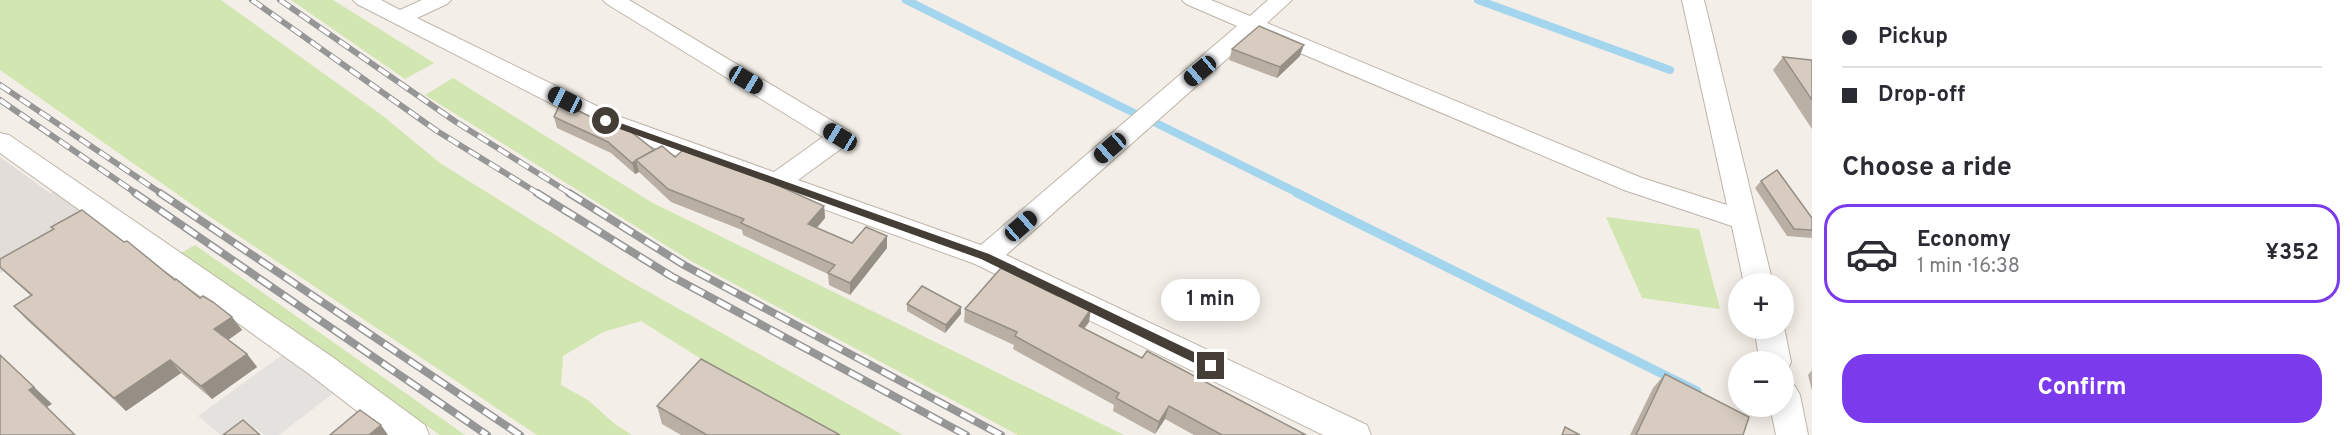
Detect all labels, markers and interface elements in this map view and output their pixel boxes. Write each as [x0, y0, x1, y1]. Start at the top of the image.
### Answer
text: Pickup [1878, 24, 1948, 51]
car [1180, 53, 1220, 89]
car [726, 63, 766, 97]
text: Drop-off [1878, 82, 1965, 109]
car [545, 84, 585, 116]
route start [592, 107, 619, 134]
car [820, 120, 860, 154]
car [1091, 129, 1129, 167]
text: Choose a ride [1842, 151, 2012, 185]
car [1002, 207, 1040, 245]
icon: car [1845, 227, 1899, 281]
text: Economy [1917, 227, 2011, 254]
text: ¥352 [2266, 240, 2319, 267]
text: 1 min · 16:38 [1917, 254, 2020, 280]
map controls [1728, 273, 1794, 417]
button: + [1728, 273, 1794, 339]
callout: 1 min [1162, 279, 1260, 321]
text: 1 min [1186, 287, 1235, 313]
button: − [1728, 351, 1794, 417]
route end [1197, 352, 1224, 379]
button: Confirm [1842, 354, 2322, 423]

